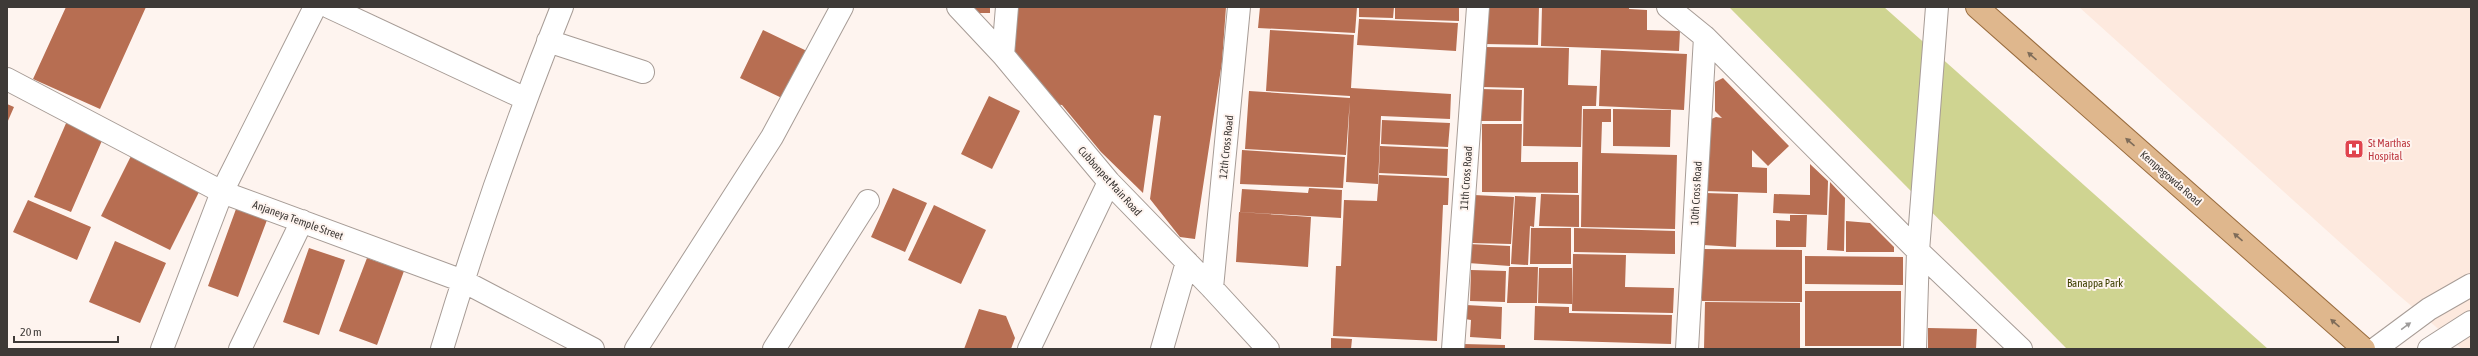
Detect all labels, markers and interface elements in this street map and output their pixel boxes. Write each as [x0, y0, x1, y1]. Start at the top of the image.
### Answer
one-way arrow [2027, 51, 2037, 60]
street label: 12th Cross Road [1217, 115, 1235, 179]
one-way arrow [2124, 137, 2135, 146]
place label: St Marthas Hospital [2368, 137, 2411, 162]
hospital icon: St Marthas Hospital [2343, 138, 2365, 160]
street label: Cubbonpet Main Road [1076, 144, 1144, 218]
street label: 11th Cross Road [1458, 146, 1474, 210]
street label: Kempegowda Road [2138, 148, 2204, 208]
street label: 10th Cross Road [1688, 161, 1704, 225]
street label: Anjaneya Temple Street [251, 198, 345, 242]
one-way arrow [2232, 233, 2243, 242]
park label: Banappa Park [2067, 277, 2123, 289]
scale bar [14, 318, 118, 344]
one-way arrow [2330, 319, 2340, 328]
one-way arrow [2401, 322, 2411, 330]
text: 20 m [20, 325, 42, 339]

